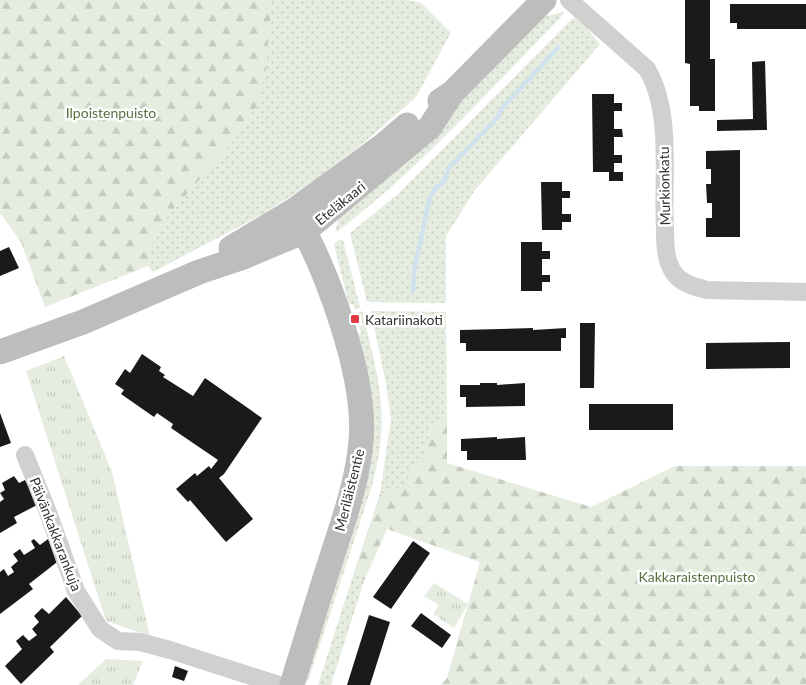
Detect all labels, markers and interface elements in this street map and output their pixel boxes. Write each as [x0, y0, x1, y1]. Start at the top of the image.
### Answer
park label: Ilpoistenpuisto [66, 104, 156, 121]
street label: Murkionkatu [655, 146, 673, 226]
street label: Eteläkaari [311, 178, 369, 228]
place label: Katariinakoti [365, 311, 443, 328]
marker: Katariinakoti [349, 313, 361, 325]
street label: Meriläistentie [331, 447, 367, 533]
street label: Päivänkakkarankuja [26, 475, 86, 593]
park label: Kakkaraistenpuisto [639, 568, 756, 585]

